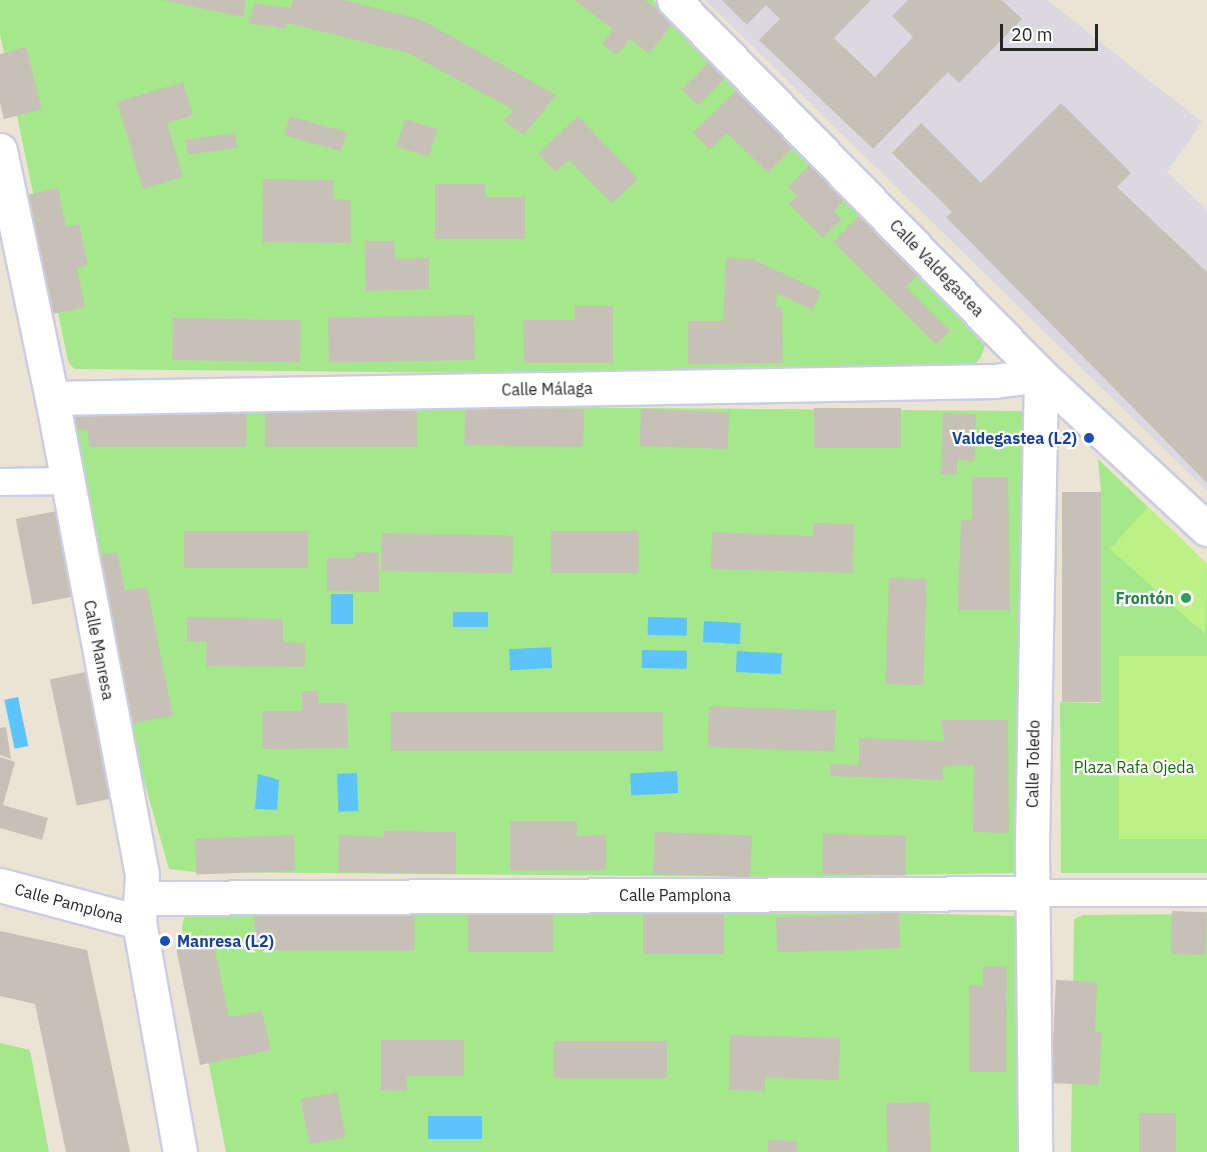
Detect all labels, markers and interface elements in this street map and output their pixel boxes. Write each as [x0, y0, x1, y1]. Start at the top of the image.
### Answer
scale bar [1003, 12, 1100, 50]
text: 20 m [1011, 23, 1053, 46]
street label: Calle Valdegastea [886, 216, 988, 320]
street label: Calle Málaga [501, 379, 593, 399]
place label: Valdegastea (L2) [952, 428, 1077, 448]
marker: Valdegastea (L2) [1082, 431, 1096, 445]
place label: Frontón [1116, 588, 1174, 608]
marker: Frontón [1179, 591, 1193, 605]
street label: Calle Manresa [80, 598, 118, 702]
street label: Calle Toledo [1023, 720, 1043, 808]
park label: Plaza Rafa Ojeda [1074, 757, 1194, 777]
street label: Calle Pamplona [12, 879, 126, 927]
street label: Calle Pamplona [619, 885, 731, 905]
place label: Manresa (L2) [177, 931, 274, 951]
marker: Manresa (L2) [158, 934, 172, 948]

